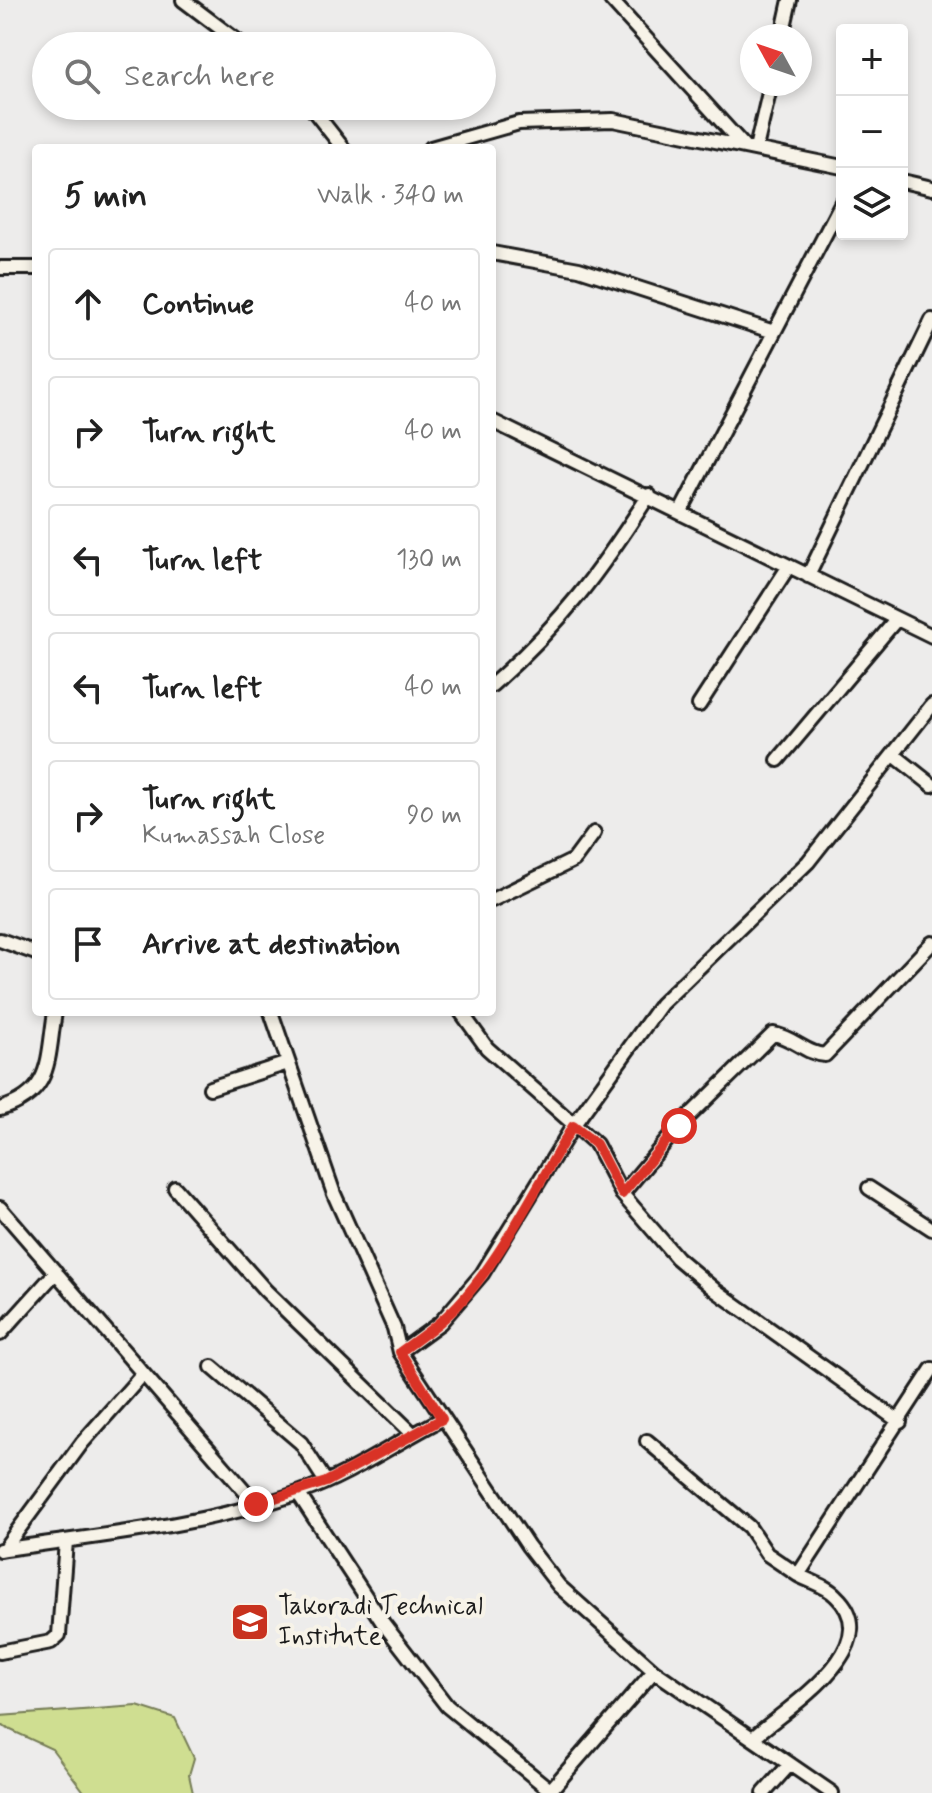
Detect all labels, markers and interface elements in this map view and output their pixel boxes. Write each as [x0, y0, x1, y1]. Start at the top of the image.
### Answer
north arrow [740, 24, 812, 96]
map controls [836, 24, 908, 240]
button: + [836, 24, 908, 96]
search box [32, 32, 496, 120]
icon: search [60, 54, 104, 98]
text: Search here [124, 57, 275, 96]
button: − [836, 96, 908, 168]
button: layers [836, 168, 908, 240]
text: 5 min [64, 174, 147, 219]
text: Walk · 340 m [317, 179, 464, 213]
icon: ahead [66, 282, 110, 326]
text: Continue [142, 285, 254, 324]
text: 40 m [404, 287, 462, 321]
icon: right [66, 410, 110, 454]
text: Turn right [142, 413, 275, 452]
text: 40 m [404, 415, 462, 449]
icon: left [66, 538, 110, 582]
text: Turn left [142, 541, 262, 580]
text: 130 m [396, 543, 462, 577]
icon: left [66, 666, 110, 710]
text: Turn left [142, 669, 262, 708]
text: 40 m [404, 671, 462, 705]
text: Turn right [142, 780, 275, 819]
icon: right [66, 794, 110, 838]
text: 90 m [407, 799, 462, 833]
text: Kumassah Close [142, 819, 325, 853]
icon: arrive [66, 922, 110, 966]
text: Arrive at destination [142, 925, 400, 964]
route start [661, 1108, 697, 1144]
route end [238, 1486, 274, 1522]
place label: Takoradi Technical Institute [278, 1590, 483, 1654]
school or university icon: Takoradi Technical Institute [229, 1601, 271, 1643]

